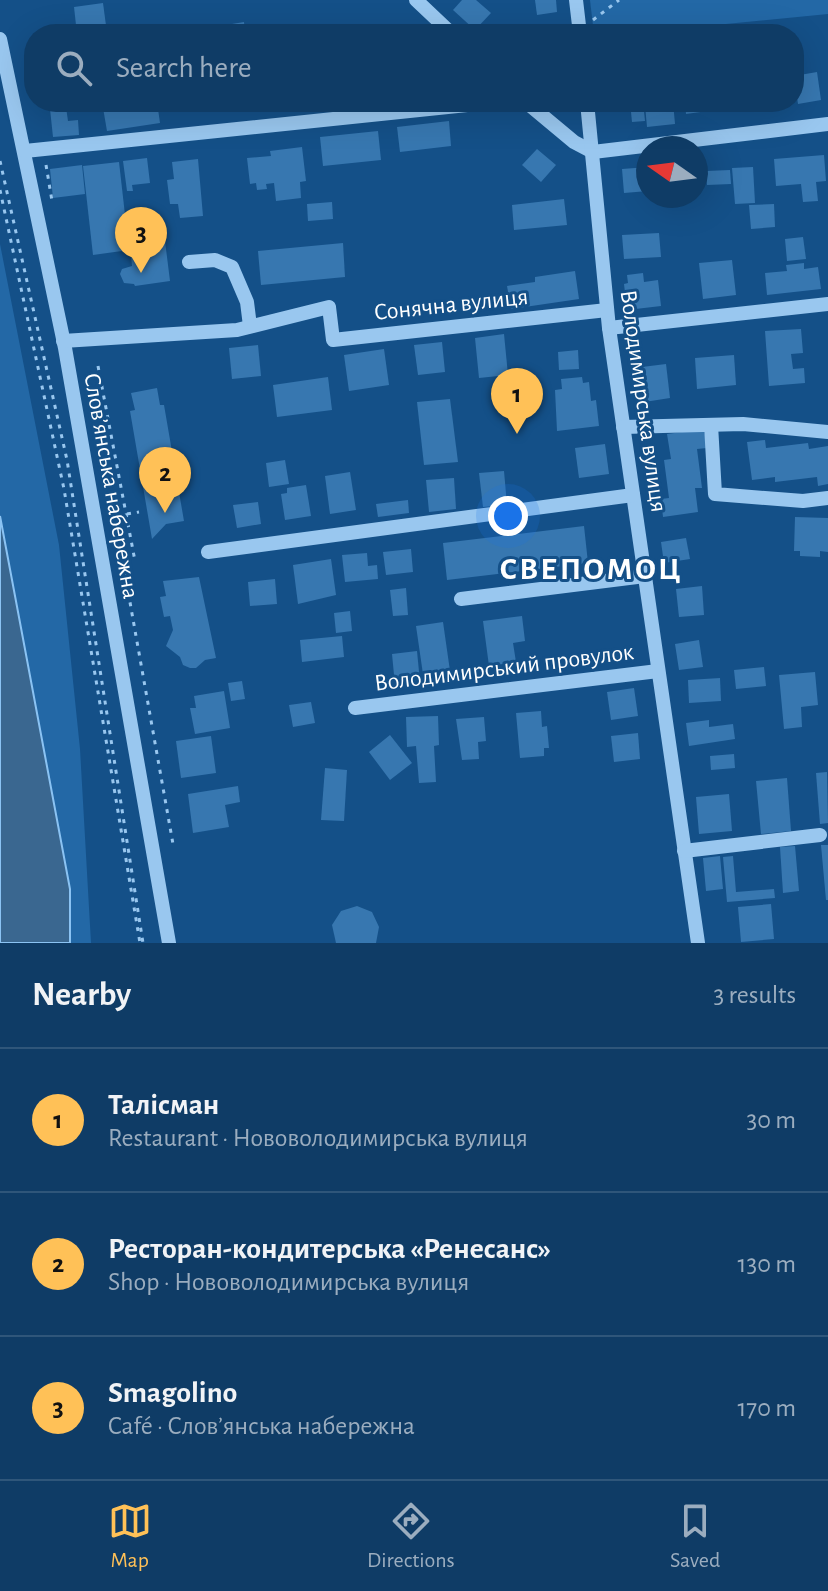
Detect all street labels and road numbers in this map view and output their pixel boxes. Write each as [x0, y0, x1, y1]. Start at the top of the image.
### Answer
street label: Сонячна вулиця [373, 285, 529, 325]
street label: Володимирська вулиця [616, 288, 670, 514]
street label: Словʼянська набережна [79, 371, 143, 601]
street label: Володимирський провулок [373, 640, 635, 696]

